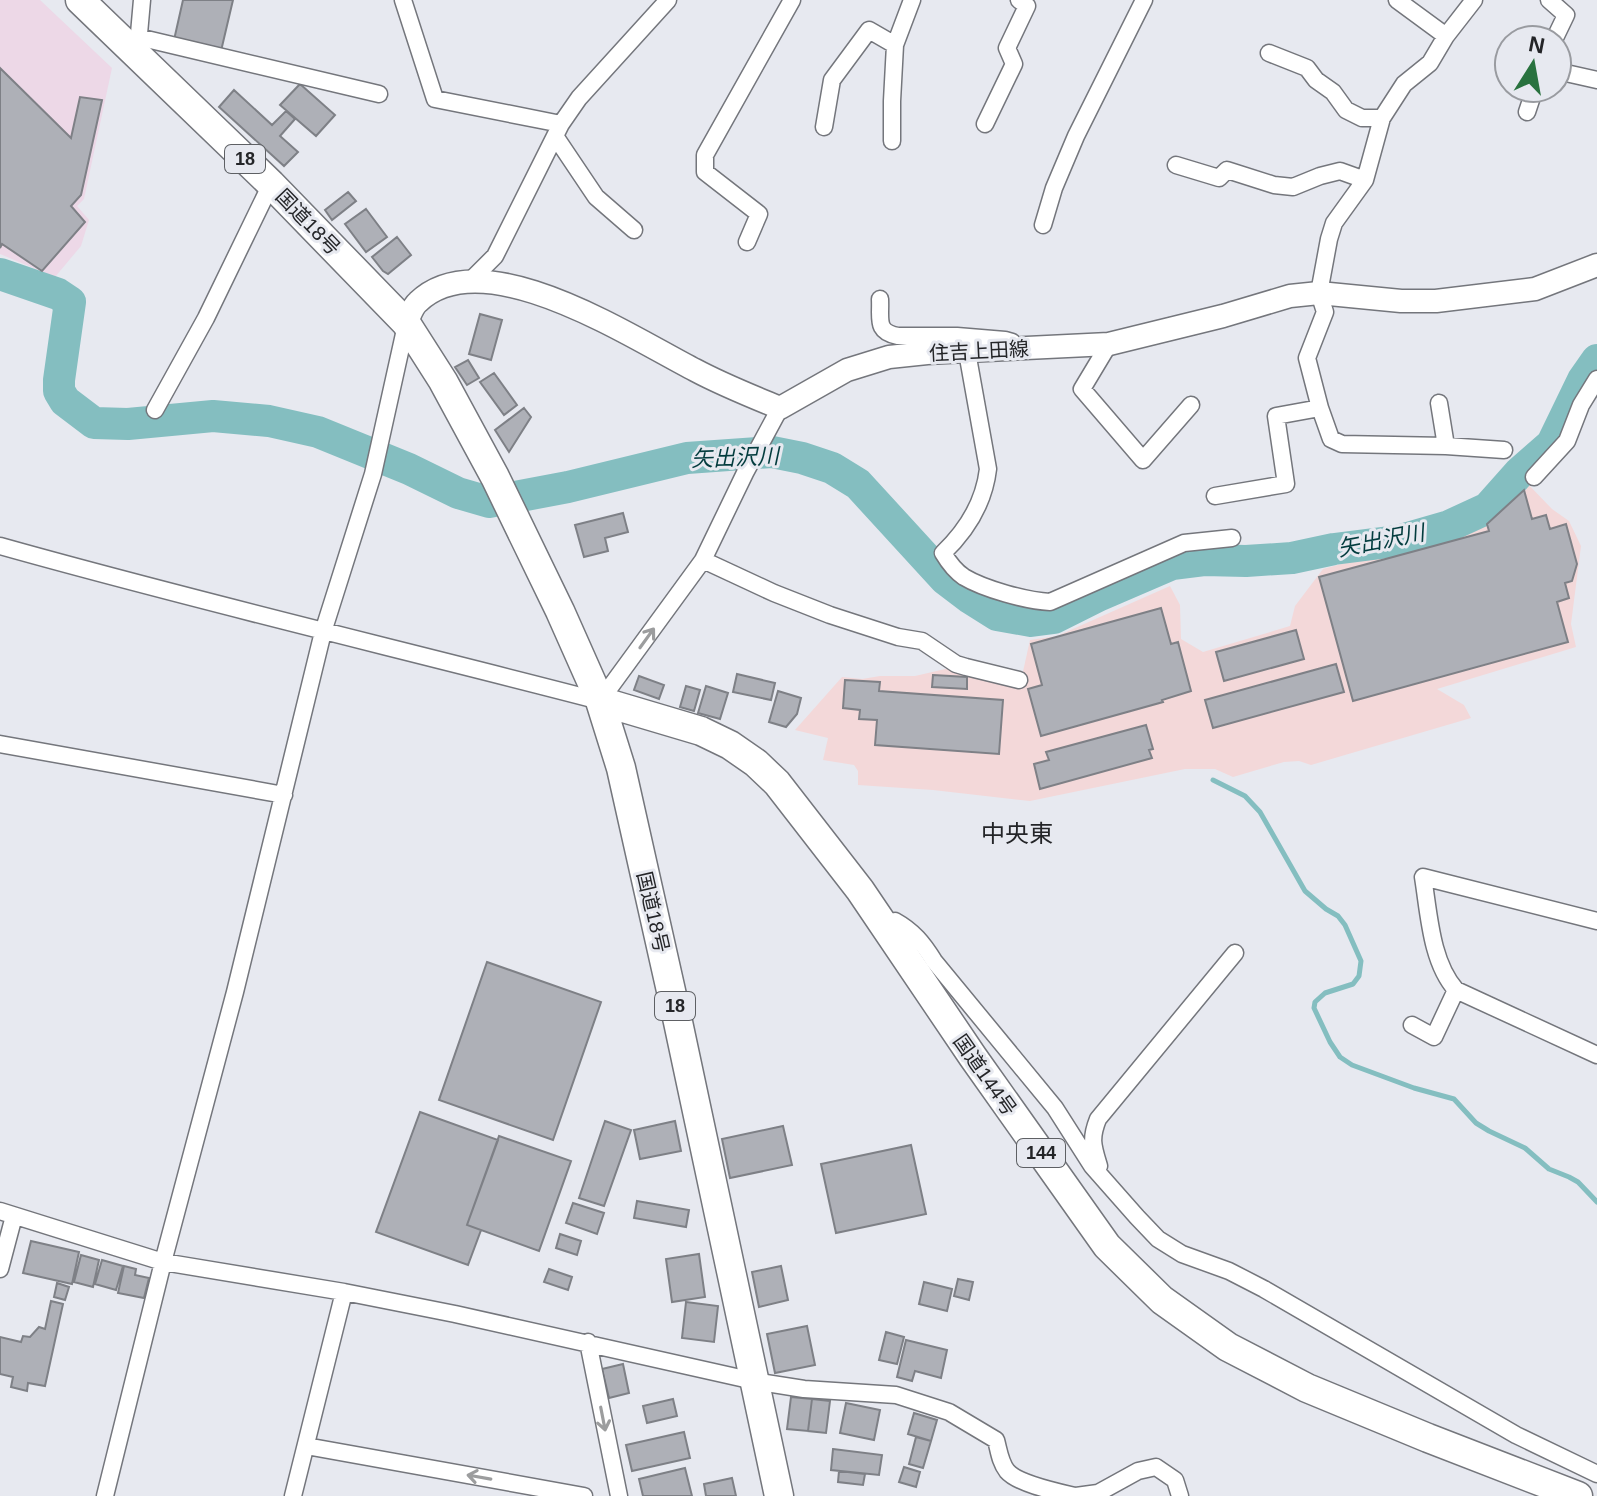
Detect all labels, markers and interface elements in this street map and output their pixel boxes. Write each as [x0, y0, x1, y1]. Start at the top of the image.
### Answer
north arrow [1493, 24, 1573, 104]
text: N [1527, 31, 1547, 59]
road number: 18 [225, 145, 265, 173]
street label: 国道18号 [272, 185, 344, 259]
street label: 住吉上田線 [928, 337, 1030, 365]
water label: 矢出沢川 [691, 443, 781, 472]
water label: 矢出沢川 [1336, 519, 1429, 561]
one-way arrow [638, 628, 655, 650]
district label: 中央東 [981, 820, 1053, 847]
street label: 国道18号 [633, 869, 673, 955]
road number: 18 [655, 992, 695, 1020]
street label: 国道144号 [949, 1030, 1021, 1120]
road number: 144 [1017, 1139, 1065, 1167]
one-way arrow [597, 1406, 612, 1431]
one-way arrow [467, 1469, 493, 1484]

